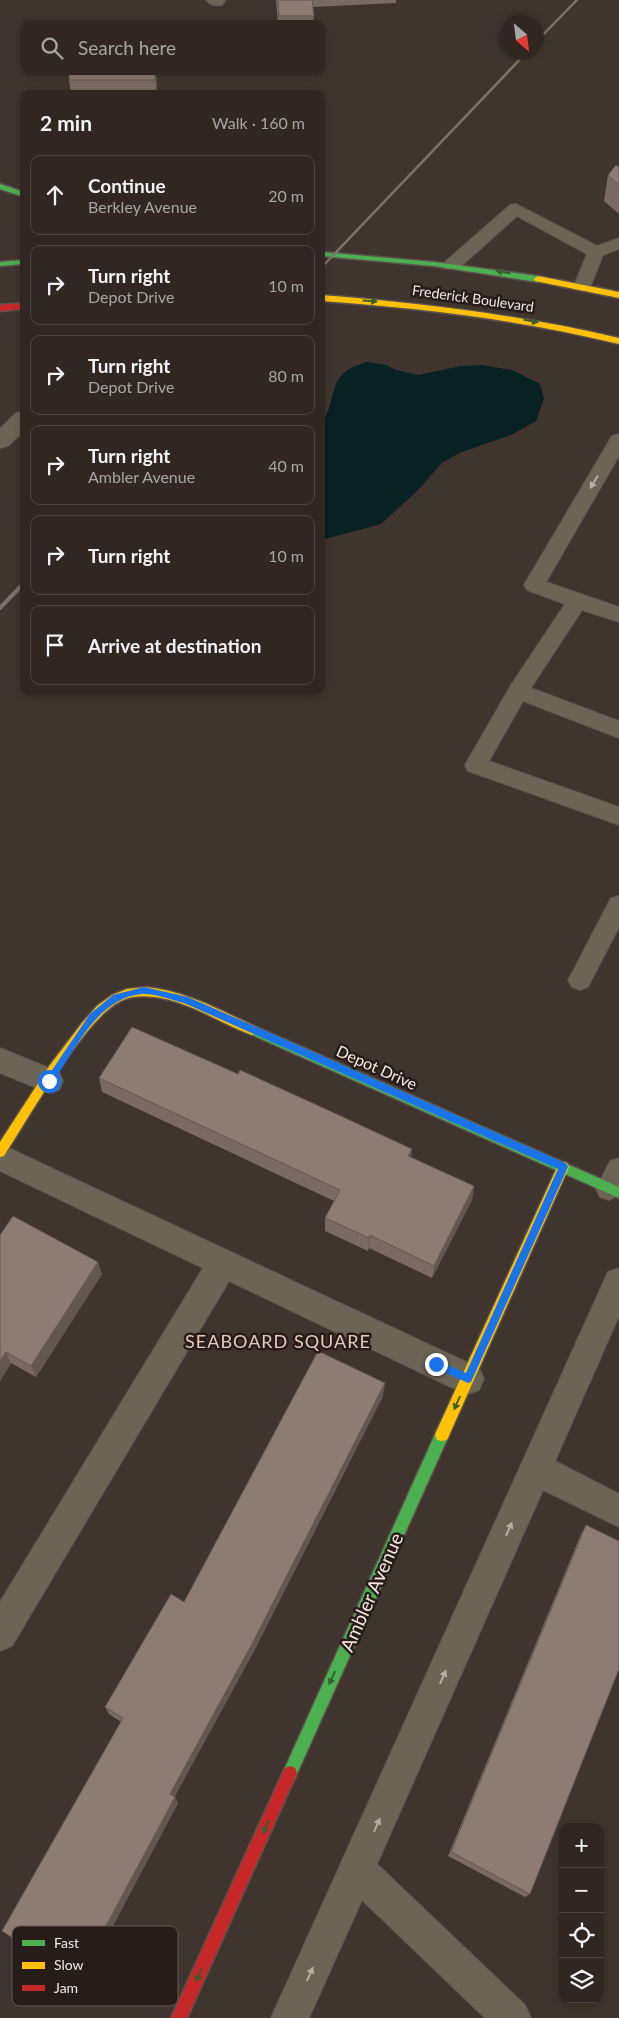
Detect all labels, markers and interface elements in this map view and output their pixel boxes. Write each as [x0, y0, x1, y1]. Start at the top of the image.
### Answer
north arrow [499, 15, 544, 60]
search box [20, 20, 325, 75]
icon: search [38, 34, 66, 62]
text: Search here [78, 36, 176, 59]
text: 2 min [40, 110, 92, 135]
text: Walk · 160 m [212, 113, 305, 132]
text: Continue [88, 174, 166, 197]
icon: ahead [41, 181, 69, 209]
text: 20 m [268, 186, 304, 205]
text: Berkley Avenue [88, 197, 197, 216]
text: Turn right [88, 264, 170, 287]
one-way arrow [494, 267, 510, 275]
icon: right [41, 271, 69, 299]
text: 10 m [268, 276, 304, 295]
street label: Frederick Boulevard [411, 281, 535, 315]
text: Depot Drive [88, 287, 174, 306]
one-way arrow [362, 297, 378, 305]
one-way arrow [523, 317, 539, 325]
text: Turn right [88, 354, 170, 377]
icon: right [41, 361, 69, 389]
text: 80 m [268, 366, 304, 385]
text: Depot Drive [88, 377, 174, 396]
text: Turn right [88, 444, 170, 467]
icon: right [41, 451, 69, 479]
text: 40 m [268, 456, 304, 475]
text: Ambler Avenue [88, 467, 195, 486]
one-way arrow [590, 475, 599, 488]
icon: right [41, 541, 69, 569]
text: Turn right [88, 544, 170, 567]
text: 10 m [268, 546, 304, 565]
icon: arrive [41, 631, 69, 659]
text: Arrive at destination [88, 634, 261, 657]
street label: Depot Drive [334, 1041, 420, 1093]
route start [38, 1070, 61, 1093]
district label: SEABOARD SQUARE [185, 1330, 371, 1352]
route end [425, 1353, 448, 1376]
one-way arrow [453, 1396, 461, 1410]
one-way arrow [506, 1522, 514, 1536]
street label: Ambler Avenue [335, 1529, 407, 1655]
one-way arrow [440, 1670, 448, 1684]
one-way arrow [328, 1671, 336, 1685]
one-way arrow [373, 1818, 381, 1832]
one-way arrow [261, 1820, 269, 1834]
map controls [559, 1823, 604, 2003]
button: + [559, 1823, 604, 1868]
button: − [559, 1868, 604, 1913]
button: locate [559, 1913, 604, 1958]
legend [12, 1926, 178, 2006]
text: Fast [54, 1934, 79, 1951]
text: Slow [54, 1956, 84, 1973]
button: layers [559, 1958, 604, 2003]
one-way arrow [306, 1967, 314, 1981]
one-way arrow [194, 1968, 202, 1982]
text: Jam [54, 1979, 78, 1996]

